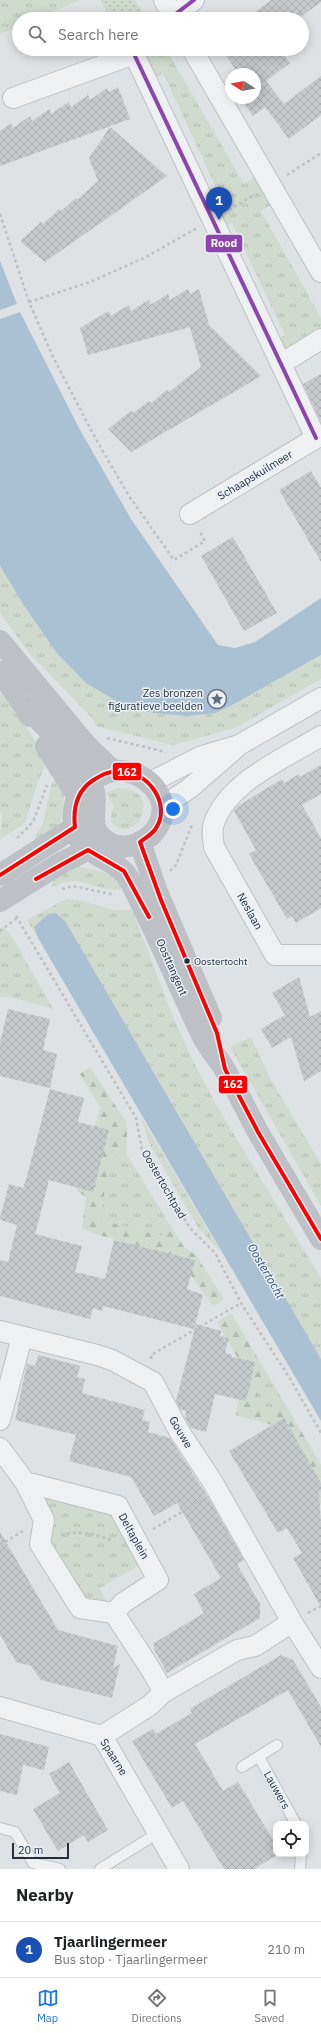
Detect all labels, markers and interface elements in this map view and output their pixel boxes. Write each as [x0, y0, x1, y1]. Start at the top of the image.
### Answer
search box [12, 12, 309, 56]
icon: search [26, 23, 48, 45]
text: Search here [58, 25, 138, 44]
north arrow [225, 68, 261, 104]
pin: 1 [206, 187, 232, 220]
line badge: Rood [205, 234, 243, 253]
text: Rood [211, 236, 237, 250]
street label: Schaapskuilmeer [215, 447, 295, 503]
place label: Zes bronzen figuratieve beelden [108, 686, 203, 713]
place icon: Zes bronzen figuratieve beelden [206, 688, 228, 710]
line badge: 162 [112, 762, 142, 781]
text: 162 [117, 765, 137, 779]
your location [163, 799, 183, 819]
street label: Neslaan [234, 890, 266, 932]
street label: Oosttangent [153, 936, 191, 998]
place label: Oostertocht [194, 955, 248, 968]
marker: Oostertocht [182, 956, 192, 966]
line badge: 162 [218, 1075, 248, 1094]
text: 162 [223, 1077, 243, 1091]
street label: Oostertochtpad [139, 1147, 189, 1221]
water label: Oostertocht [245, 1240, 289, 1302]
street label: Gouwe [166, 1414, 196, 1450]
street label: Deltaplein [116, 1511, 152, 1561]
street label: Spaarne [97, 1736, 131, 1778]
street label: Lauwers [261, 1768, 293, 1812]
map controls [273, 1821, 309, 1857]
button: locate [273, 1821, 309, 1857]
scale bar [12, 1841, 69, 1860]
text: 20 m [18, 1843, 43, 1857]
text: Nearby [16, 1884, 74, 1906]
text: Tjaarlingermeer [54, 1932, 167, 1951]
text: 1 [25, 1941, 33, 1958]
text: 210 m [267, 1941, 305, 1958]
text: Bus stop · Tjaarlingermeer [54, 1951, 208, 1968]
tab: Map [37, 1987, 59, 2025]
tab: Directions [132, 1987, 182, 2025]
tab: Saved [255, 1987, 284, 2025]

